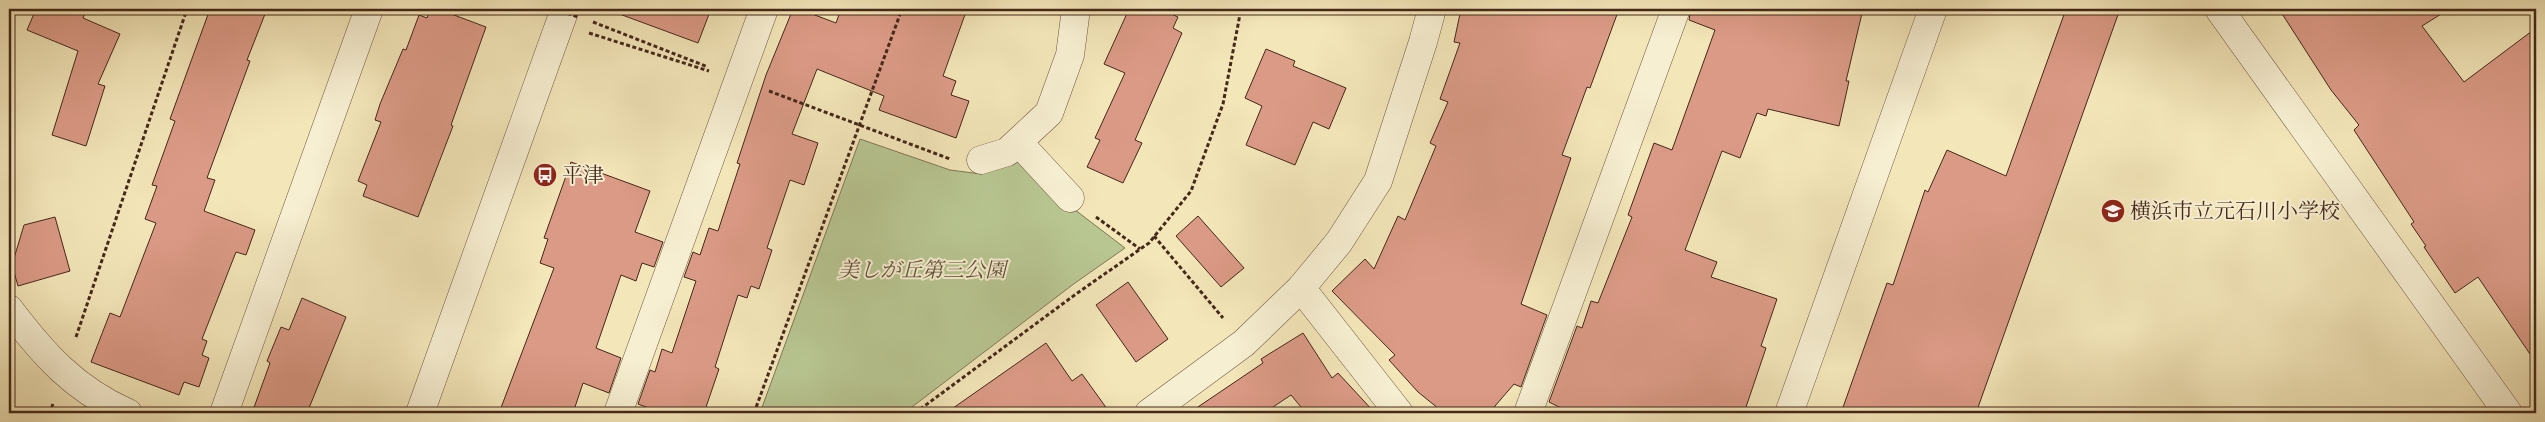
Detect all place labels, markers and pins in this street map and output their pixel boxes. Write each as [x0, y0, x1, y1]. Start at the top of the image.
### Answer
place label: 平津 [562, 161, 604, 190]
bus stop icon: 平津 [532, 162, 558, 188]
place label: 横浜市立元石川小学校 [2130, 197, 2340, 226]
school or university icon: 横浜市立元石川小学校 [2100, 198, 2126, 224]

